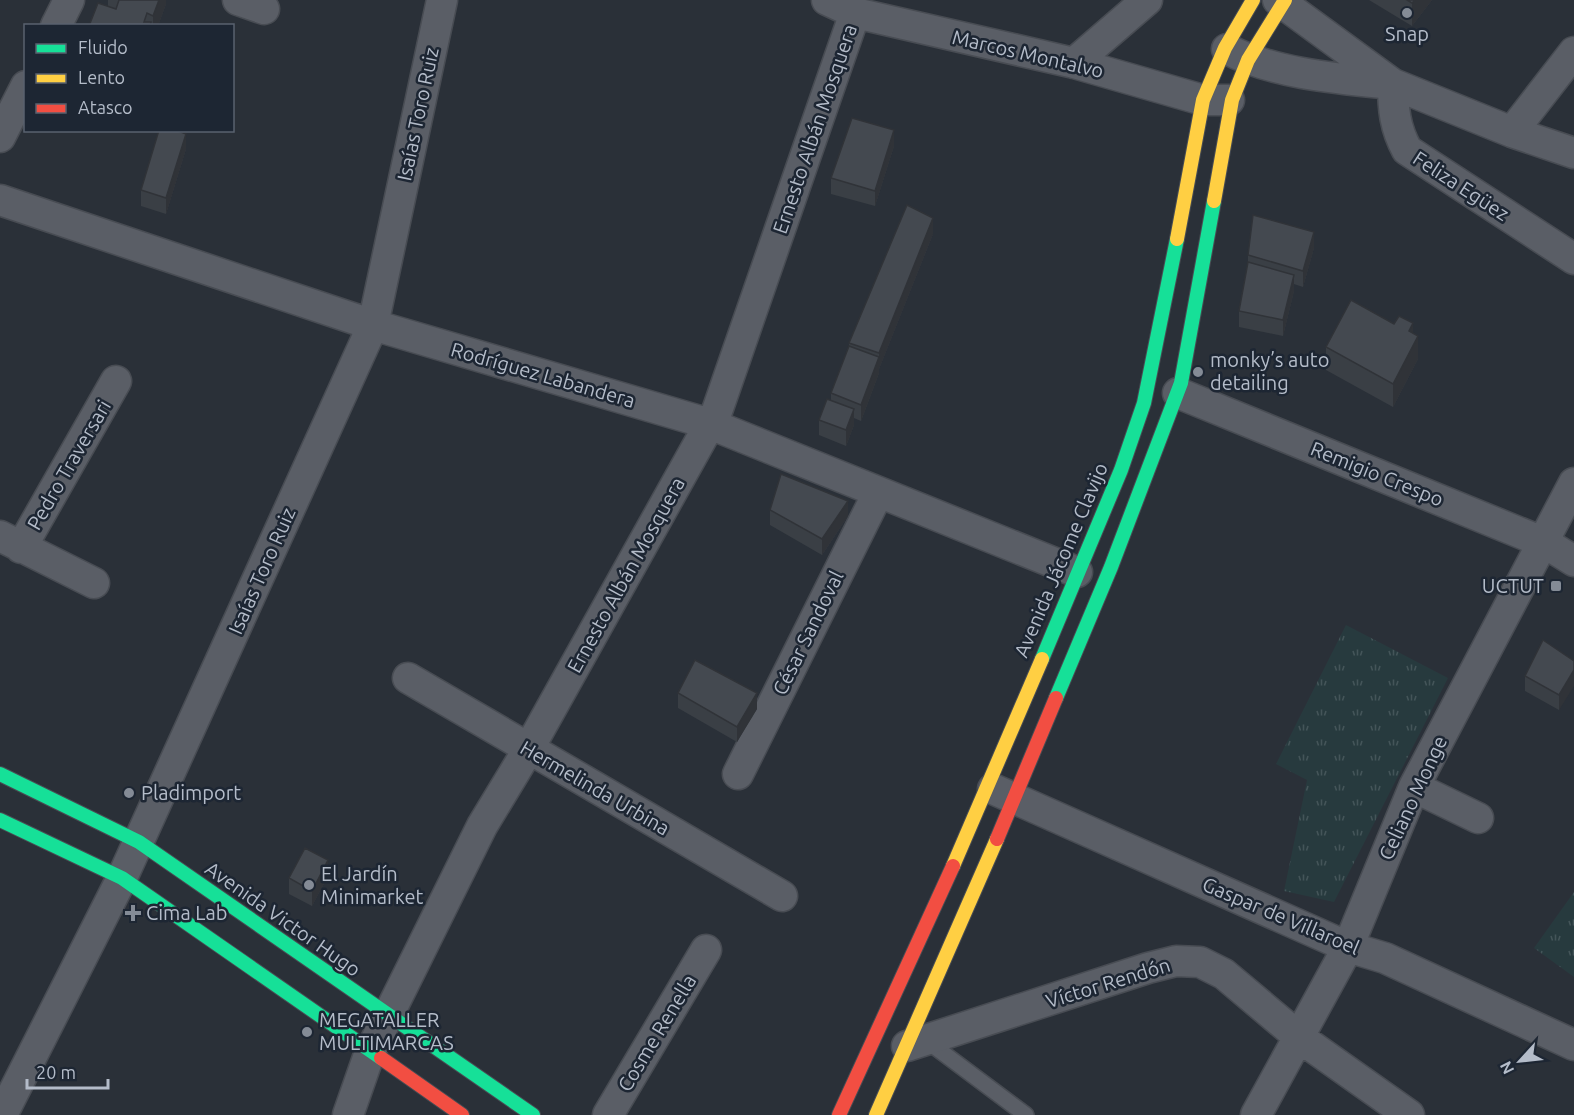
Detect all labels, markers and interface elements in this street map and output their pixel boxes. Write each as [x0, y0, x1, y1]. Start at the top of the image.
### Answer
marker: Snap [1400, 6, 1414, 20]
street label: Ernesto Albán Mosquera [768, 21, 861, 237]
place label: Snap [1385, 22, 1429, 45]
legend [24, 24, 234, 132]
street label: Marcos Montalvo [950, 25, 1106, 82]
text: Fluido [78, 37, 128, 57]
street label: Isaías Toro Ruiz [392, 45, 443, 183]
text: Lento [78, 67, 125, 87]
text: Atasco [78, 97, 133, 117]
street label: Feliza Egüez [1409, 146, 1514, 225]
street label: Rodríguez Labandera [448, 337, 638, 412]
place label: monky’s auto detailing [1210, 348, 1329, 394]
marker: monky’s auto detailing [1191, 365, 1205, 379]
street label: Pedro Traversari [22, 396, 115, 534]
street label: Remigio Crespo [1307, 436, 1447, 511]
street label: Avenida Jácome Clavijo [1009, 459, 1112, 661]
street label: Ernesto Albán Mosquera [562, 473, 689, 677]
street label: Isaías Toro Ruiz [223, 504, 300, 638]
street label: César Sandoval [768, 567, 848, 699]
place label: UCTUT [1482, 574, 1544, 597]
marker: UCTUT [1549, 579, 1563, 593]
street label: Celiano Monge [1374, 732, 1451, 864]
street label: Hermelinda Urbina [517, 735, 674, 840]
place label: Pladimport [141, 781, 241, 804]
marker: Pladimport [122, 786, 136, 800]
street label: Avenida Victor Hugo [201, 856, 365, 981]
place label: El Jardín Minimarket [321, 862, 423, 908]
street label: Gaspar de Villaroel [1199, 872, 1363, 959]
marker: El Jardín Minimarket [302, 878, 316, 892]
place label: Cima Lab [146, 901, 227, 924]
marker: Cima Lab [124, 904, 142, 922]
street label: Víctor Rendón [1043, 953, 1173, 1012]
street label: Cosme Renella [613, 970, 700, 1095]
place label: MEGATALLER MULTIMARCAS [319, 1008, 454, 1054]
marker: MEGATALLER MULTIMARCAS [300, 1025, 314, 1039]
north arrow [1490, 1031, 1550, 1091]
scale bar [27, 1052, 108, 1090]
text: N [1496, 1058, 1517, 1077]
text: 20 m [36, 1062, 76, 1082]

